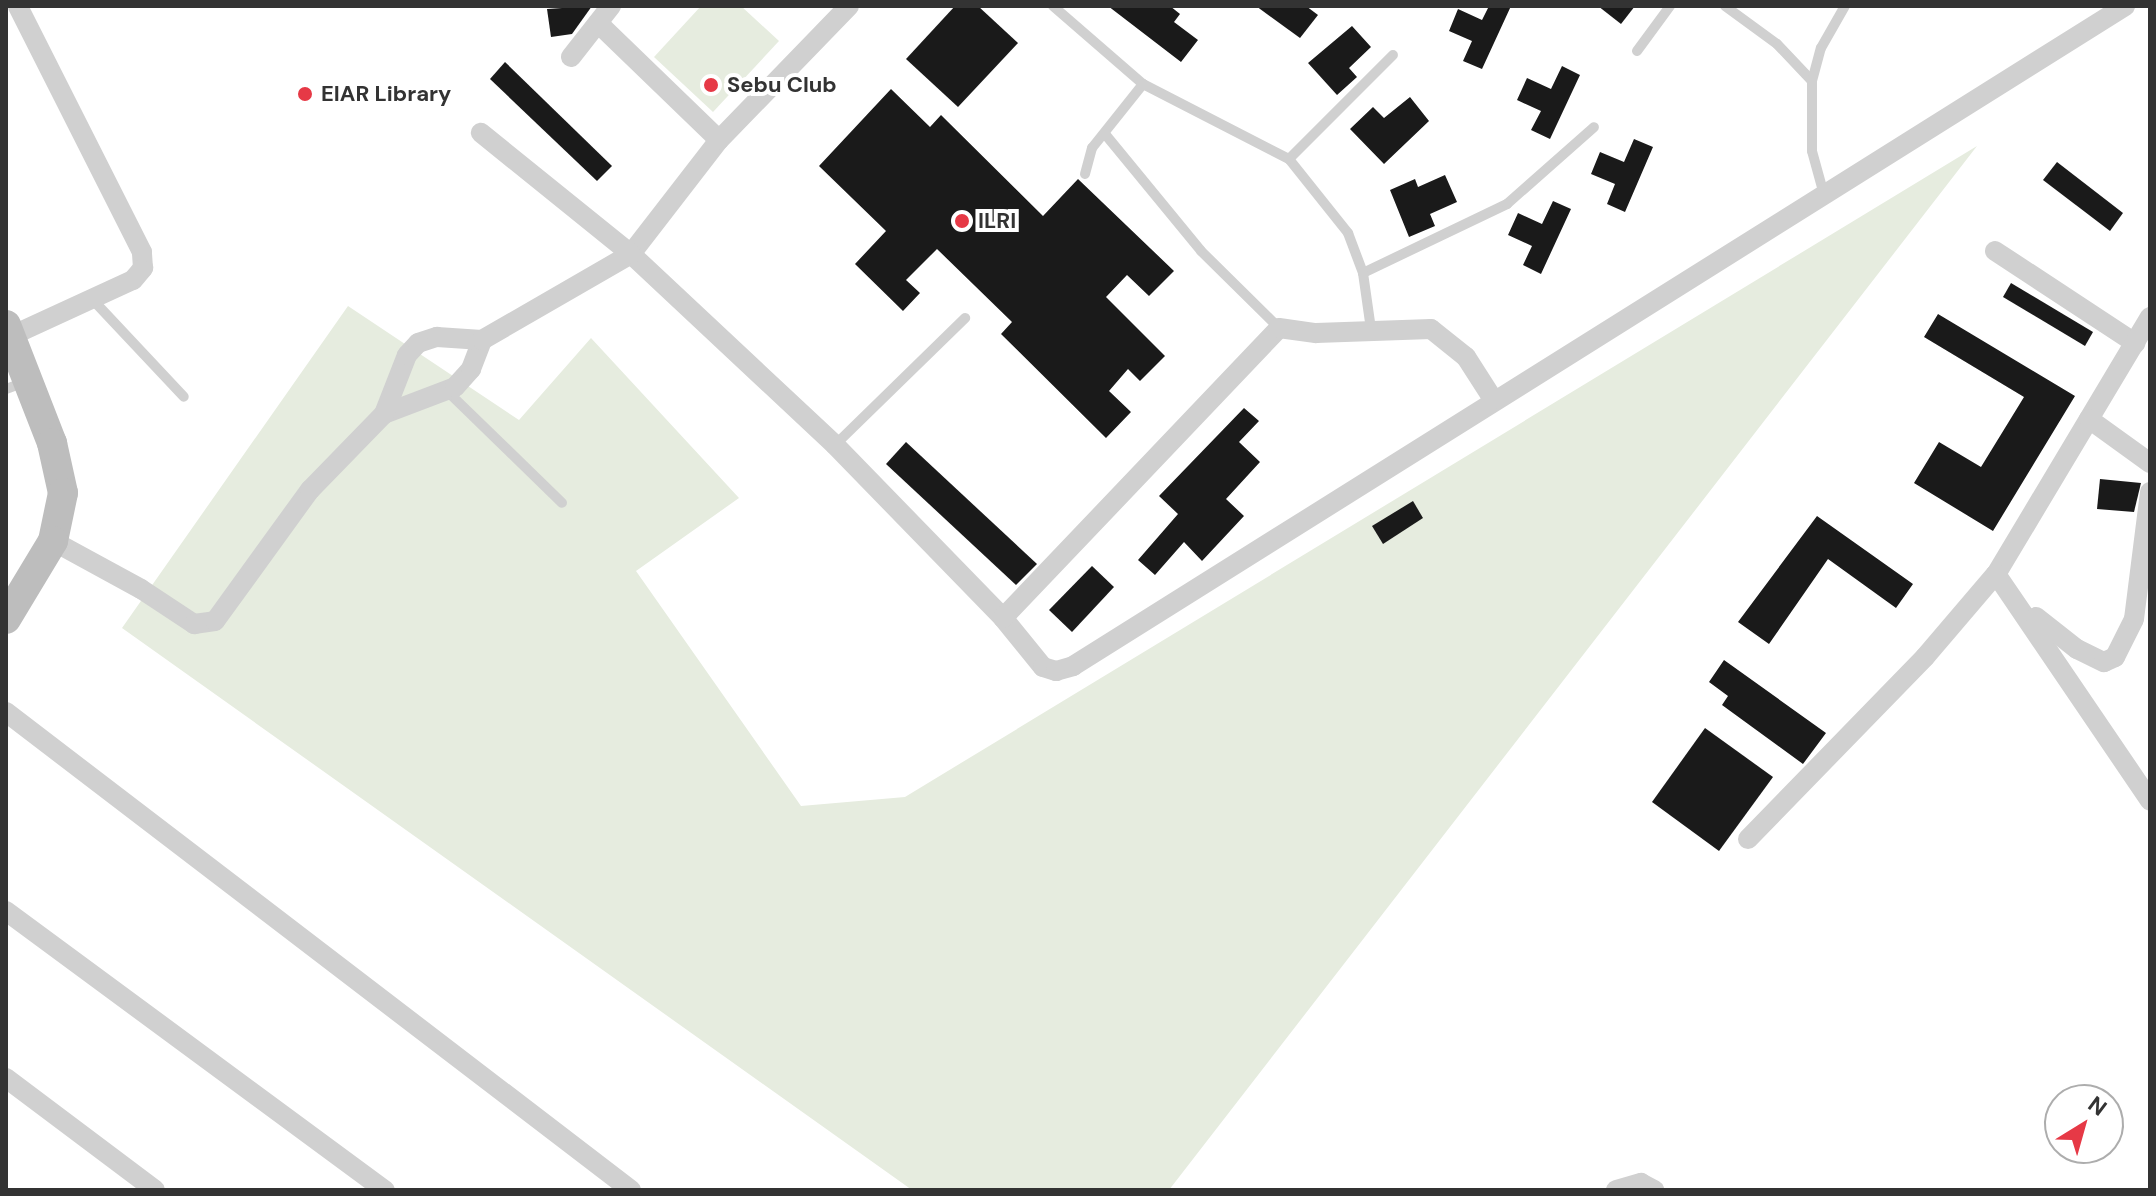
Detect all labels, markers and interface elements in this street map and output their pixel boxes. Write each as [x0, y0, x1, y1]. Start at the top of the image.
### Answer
place label: Sebu Club [727, 72, 837, 98]
marker: Sebu Club [702, 76, 720, 94]
place label: EIAR Library [321, 81, 451, 107]
marker: EIAR Library [296, 85, 314, 103]
place label: ILRI [978, 208, 1016, 234]
marker: ILRI [953, 212, 971, 230]
north arrow [2044, 1084, 2124, 1164]
text: N [2082, 1090, 2113, 1122]

